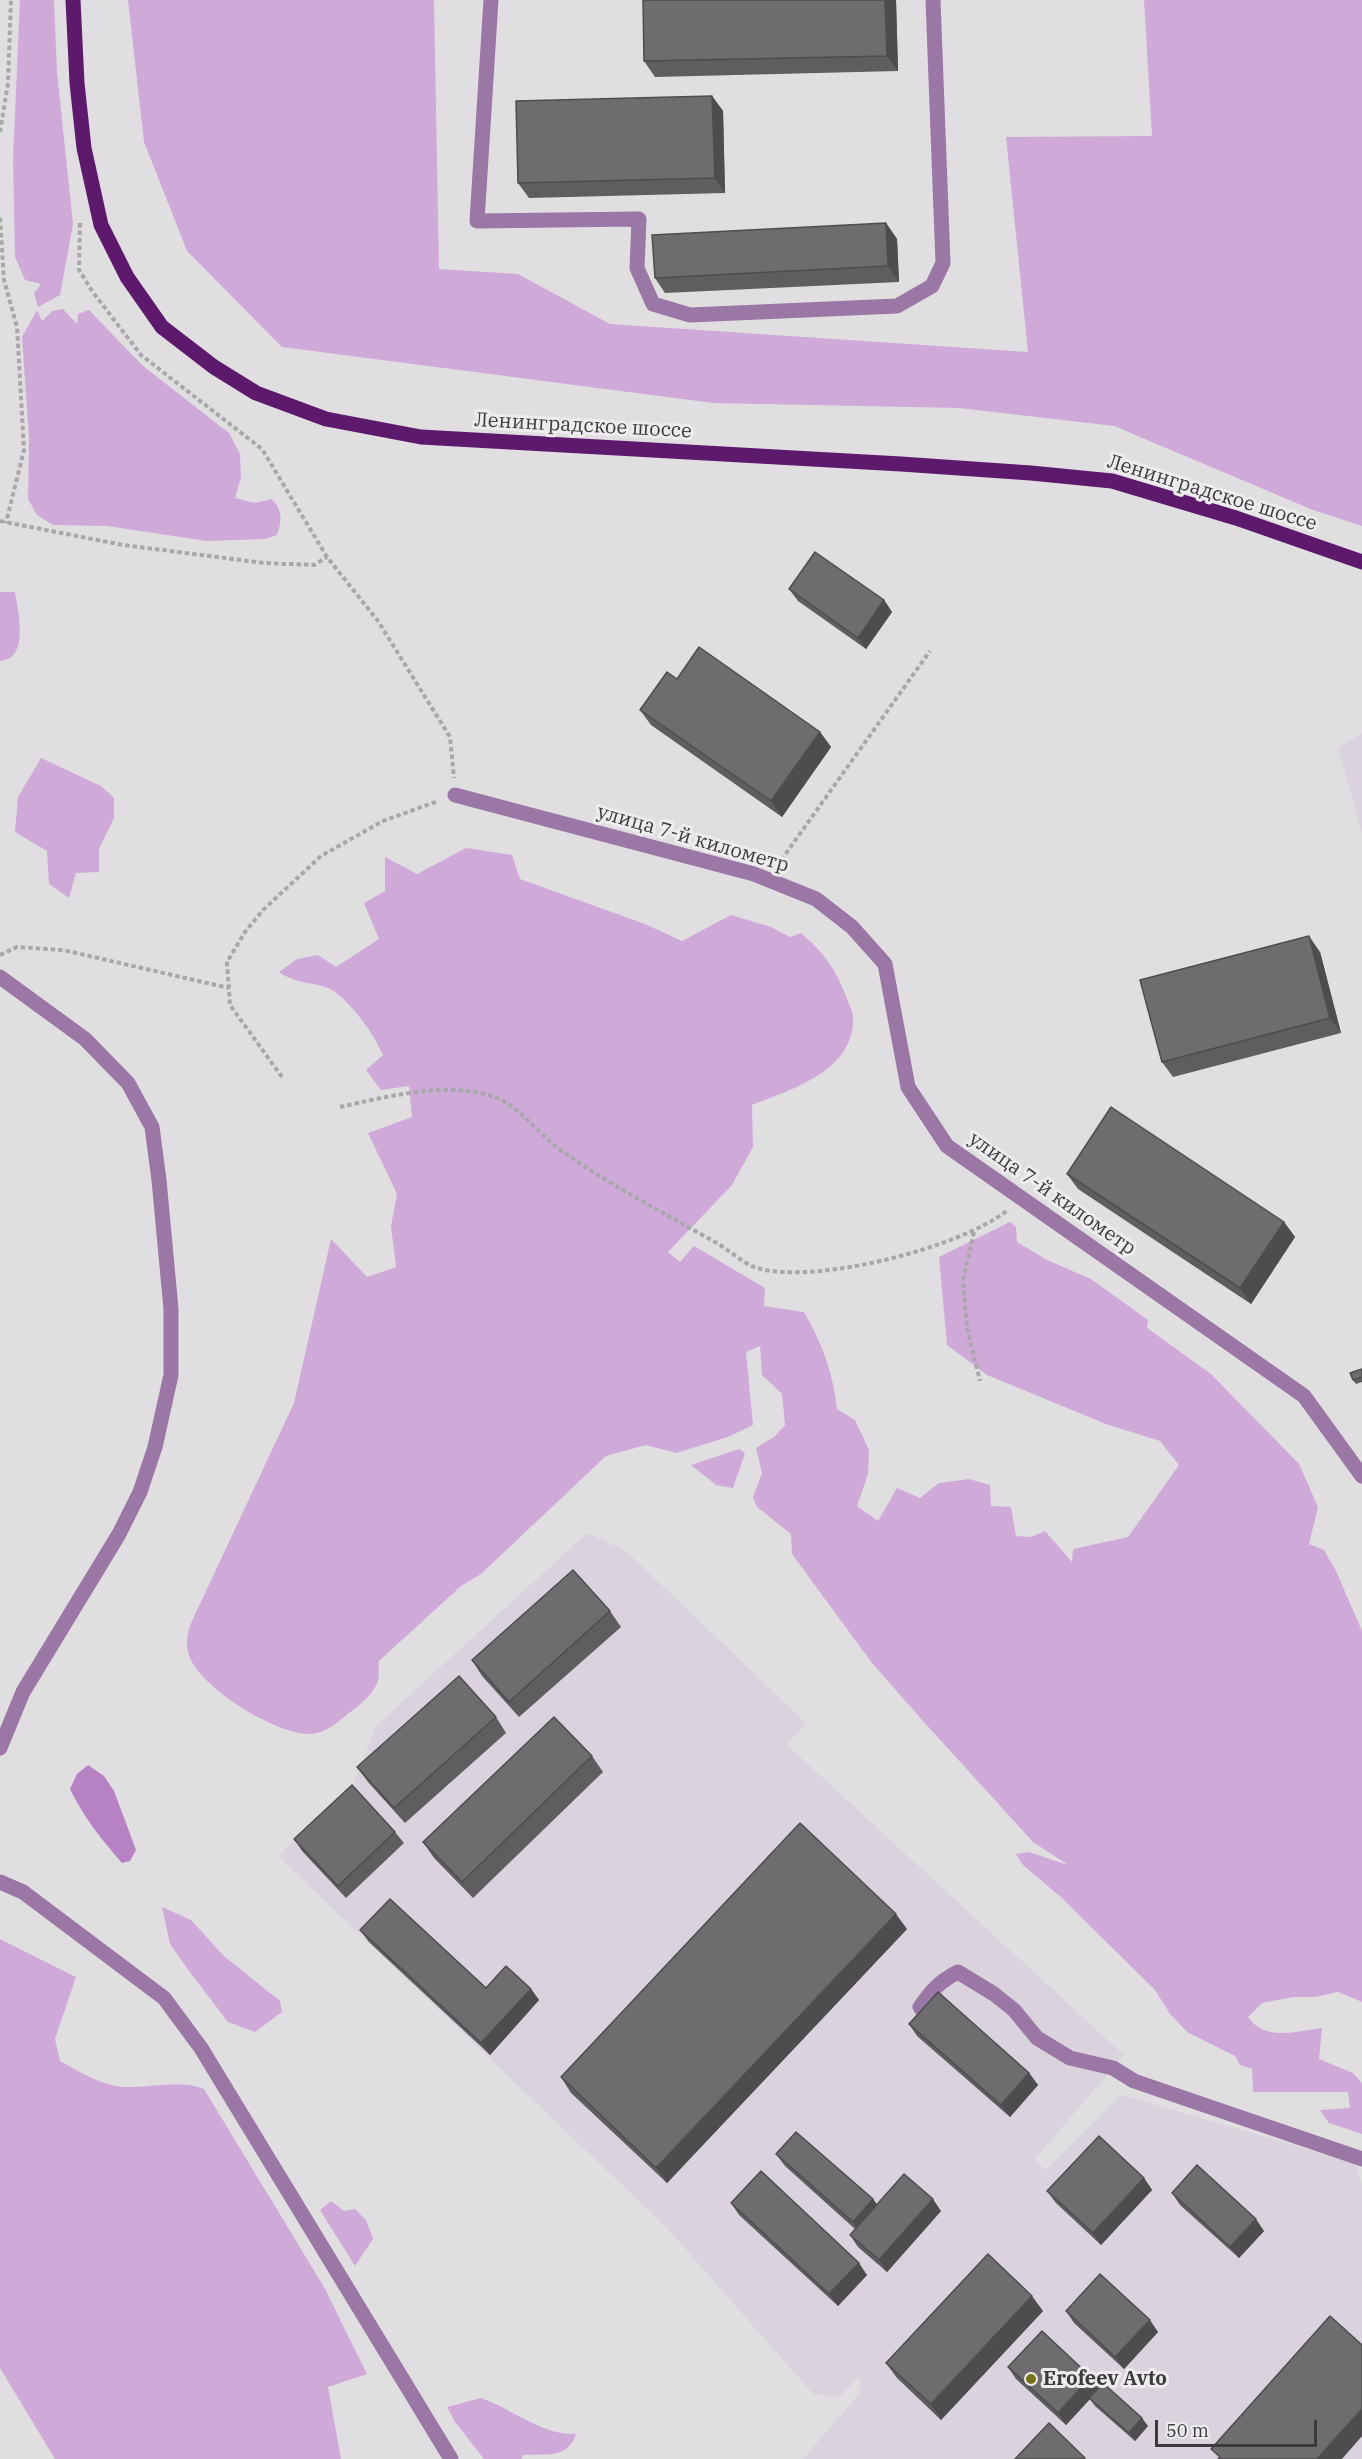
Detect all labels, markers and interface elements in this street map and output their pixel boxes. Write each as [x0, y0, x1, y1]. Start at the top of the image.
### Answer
street label: Ленинградское шоссе [474, 408, 692, 444]
street label: Ленинградское шоссе [1104, 450, 1320, 536]
street label: улица 7-й километр [594, 800, 792, 878]
street label: улица 7-й километр [964, 1127, 1140, 1261]
place label: Erofeev Avto [1043, 2367, 1167, 2391]
marker: Erofeev Avto [1024, 2372, 1038, 2386]
scale bar [1158, 2408, 1320, 2446]
text: 50 m [1166, 2419, 1209, 2442]

